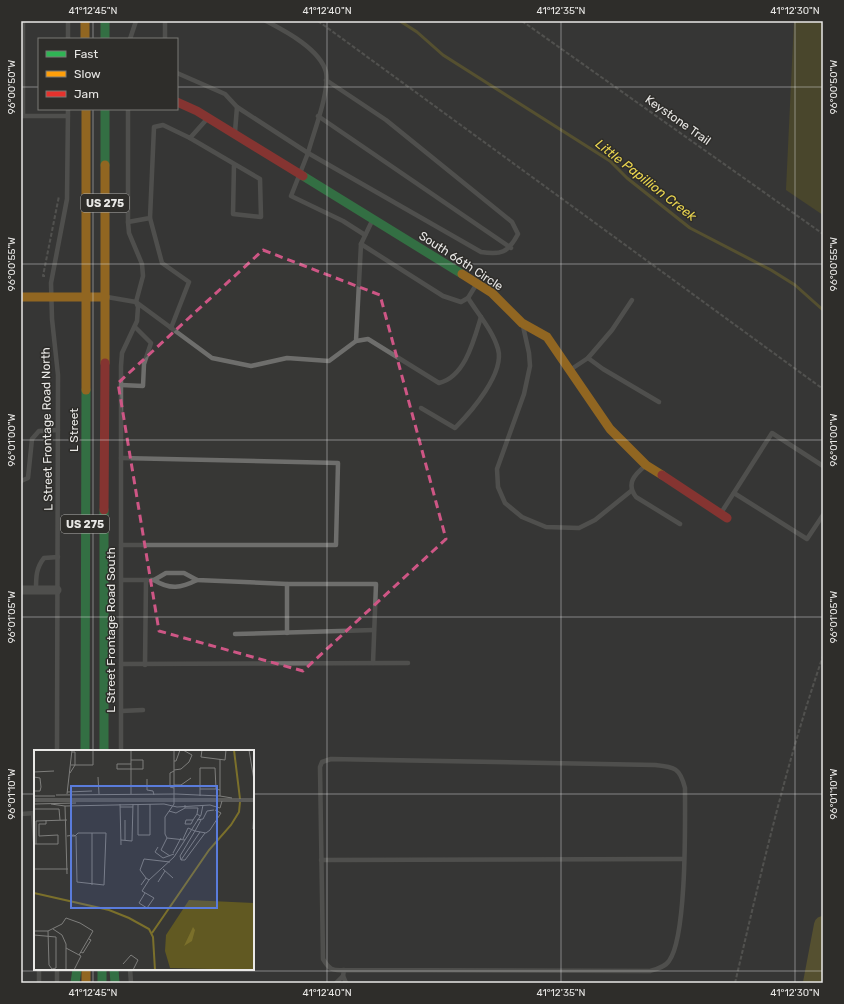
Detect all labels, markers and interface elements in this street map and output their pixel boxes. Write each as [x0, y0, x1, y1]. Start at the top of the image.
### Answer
text: 41°12'45"N [69, 5, 117, 17]
text: 41°12'40"N [302, 5, 352, 17]
text: 41°12'35"N [536, 5, 586, 17]
text: 41°12'30"N [770, 5, 820, 17]
legend [38, 38, 178, 110]
text: Fast [74, 47, 98, 61]
text: 96°00'50"W [6, 60, 18, 114]
text: 96°00'50"W [828, 60, 840, 114]
text: Slow [74, 67, 101, 81]
text: Jam [74, 87, 99, 101]
street label: Keystone Trail [642, 92, 714, 148]
water label: Little Papillion Creek [593, 136, 700, 224]
road number: US 275 [81, 194, 129, 212]
street label: South 66th Circle [416, 229, 506, 294]
text: 96°00'55"W [6, 237, 18, 291]
text: 96°00'55"W [828, 237, 840, 291]
street label: L Street Frontage Road North [39, 347, 55, 511]
street label: L Street [67, 408, 81, 452]
text: 96°01'00"W [6, 413, 18, 467]
text: 96°01'00"W [828, 413, 840, 467]
road number: US 275 [61, 515, 109, 533]
street label: L Street Frontage Road South [104, 547, 118, 713]
text: 96°01'05"W [6, 591, 18, 643]
text: 96°01'05"W [828, 591, 840, 643]
inset map [34, 750, 254, 970]
text: 96°01'10"W [6, 769, 18, 819]
text: 96°01'10"W [828, 769, 840, 819]
text: 41°12'45"N [69, 987, 117, 999]
text: 41°12'40"N [302, 987, 352, 999]
text: 41°12'35"N [536, 987, 586, 999]
text: 41°12'30"N [770, 987, 820, 999]

